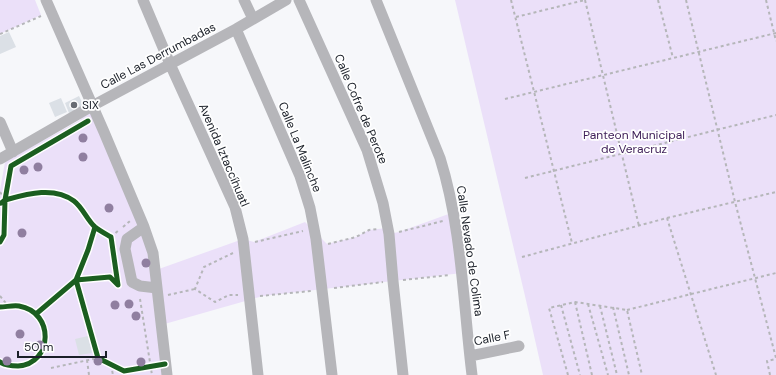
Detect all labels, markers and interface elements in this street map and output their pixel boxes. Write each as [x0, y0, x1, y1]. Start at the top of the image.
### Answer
street label: Calle Las Derrumbadas [98, 19, 218, 93]
street label: Calle Cofre de Perote [331, 52, 391, 167]
place label: SIX [82, 97, 99, 113]
street label: Calle La Malinche [275, 99, 326, 195]
marker: SIX [69, 100, 79, 110]
street label: Avenida Iztaccíhuatl [195, 101, 253, 209]
park label: Panteon Municipal de Veracruz [583, 127, 685, 157]
street label: Calle Nevado de Colima [453, 185, 487, 317]
street label: Calle F [472, 327, 512, 349]
scale bar [18, 333, 106, 359]
text: 50 m [24, 339, 53, 355]

